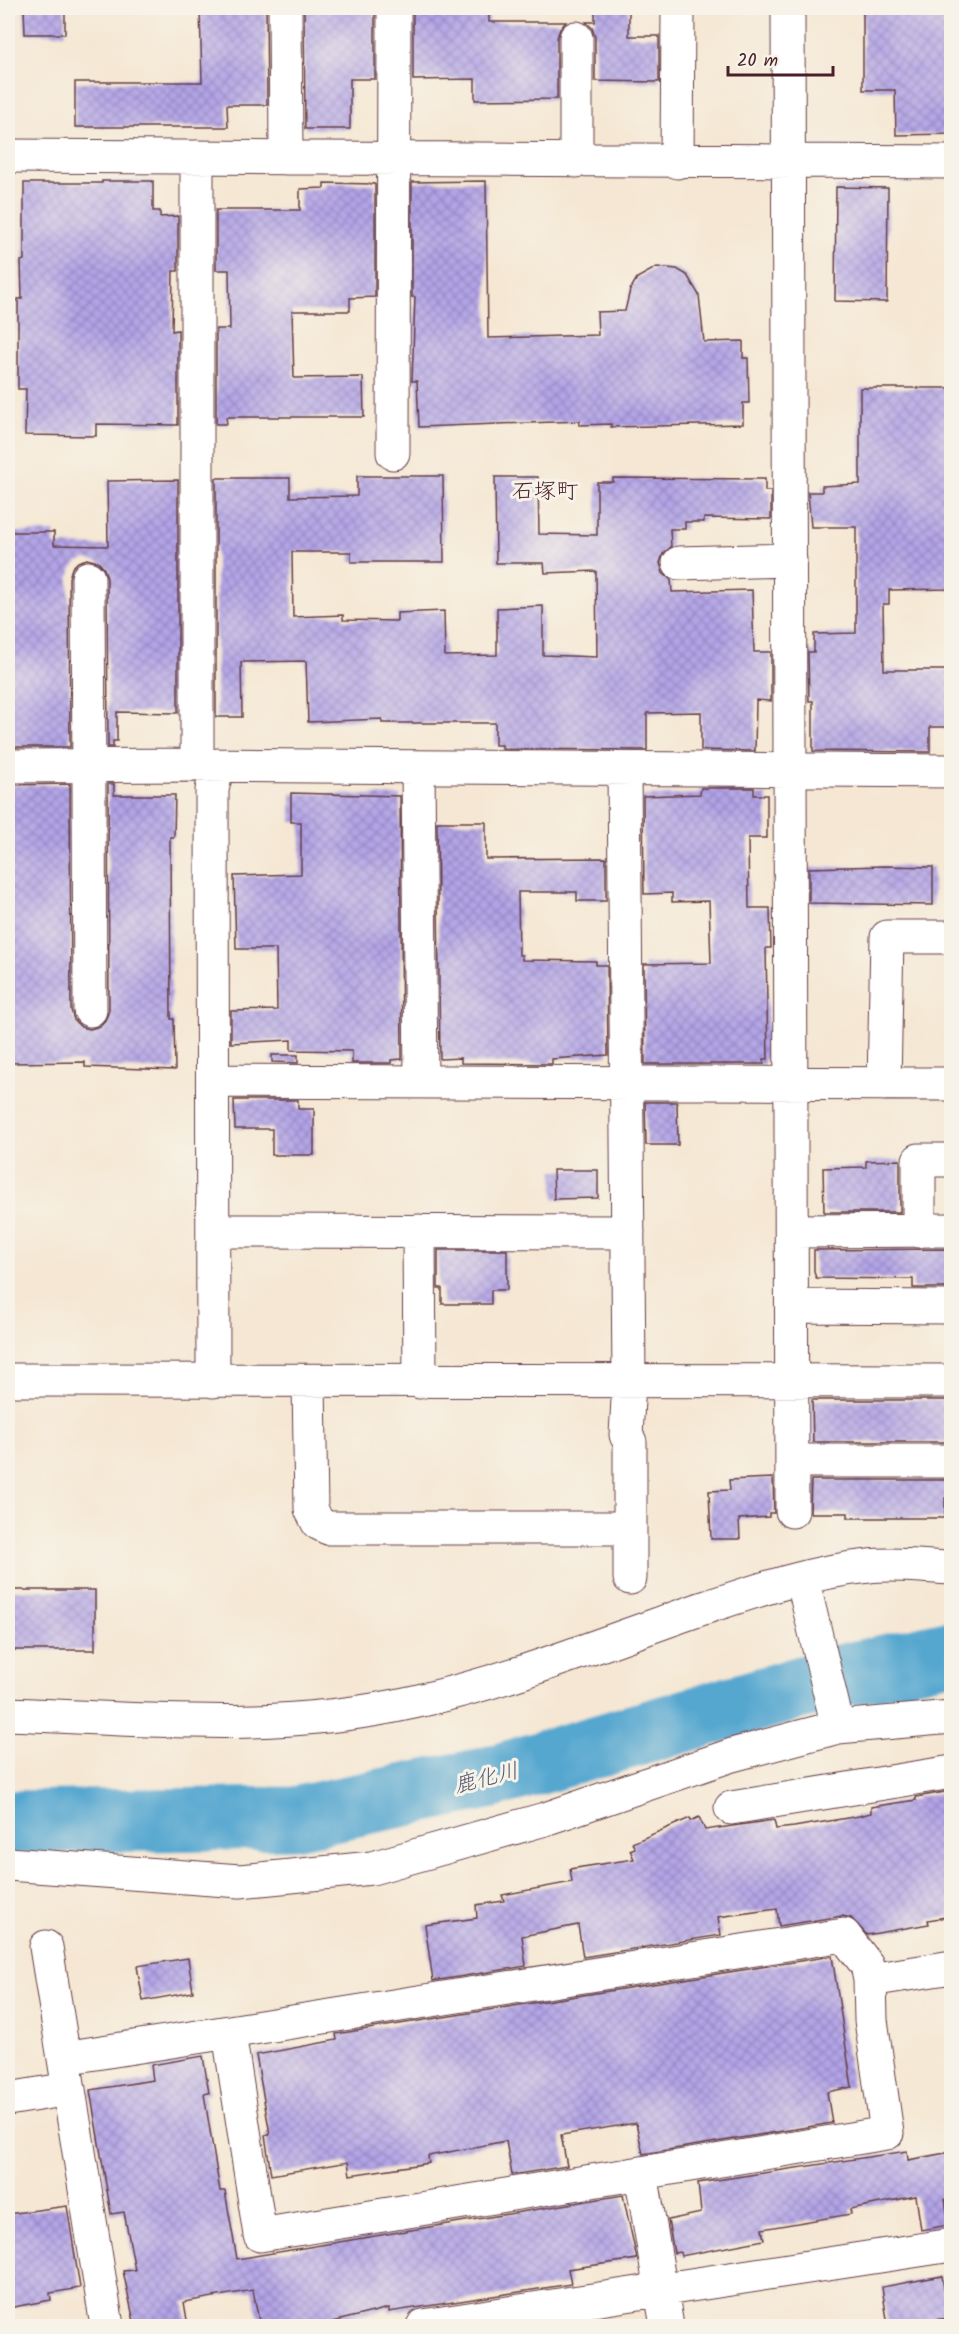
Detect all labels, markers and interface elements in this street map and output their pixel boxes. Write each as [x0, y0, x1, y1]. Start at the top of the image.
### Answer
scale bar [728, 39, 833, 77]
text: 20 m [737, 47, 778, 76]
district label: 石塚町 [512, 475, 578, 510]
water label: 鹿化川 [450, 1754, 523, 1804]

